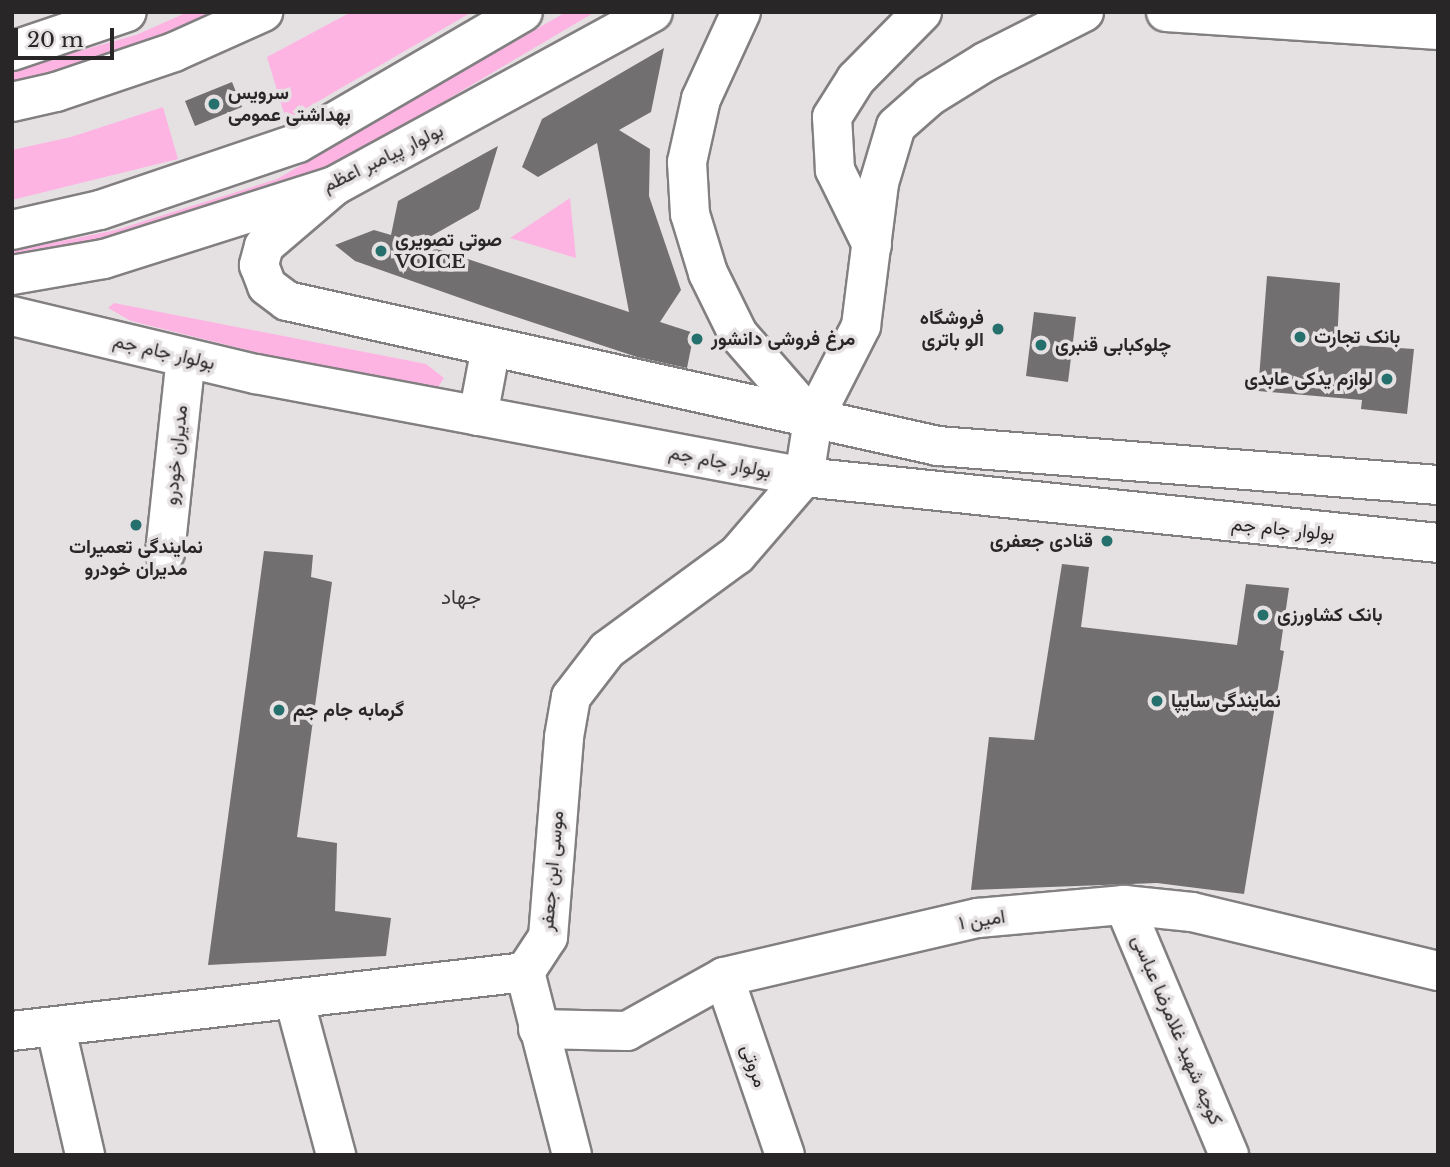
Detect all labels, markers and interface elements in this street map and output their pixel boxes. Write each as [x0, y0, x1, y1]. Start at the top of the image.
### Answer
scale bar [18, 14, 117, 58]
text: 20 m [27, 27, 84, 53]
place label: سرویس بهداشتی عمومی [228, 82, 351, 126]
marker: سرویس بهداشتی عمومی [206, 96, 222, 112]
street label: بولوار پیامبر اعظم [319, 119, 447, 197]
place label: صوتی تصویری VOICE [395, 229, 502, 273]
marker: صوتی تصویری VOICE [373, 243, 389, 259]
place label: فروشگاه الو باتری [920, 307, 984, 351]
marker: فروشگاه الو باتری [990, 321, 1006, 337]
place label: بانک تجارت [1314, 326, 1400, 348]
place label: مرغ فروشی دانشور [711, 328, 855, 350]
street label: بولوار جام جم [111, 329, 217, 375]
marker: بانک تجارت [1292, 329, 1308, 345]
marker: مرغ فروشی دانشور [689, 331, 705, 347]
place label: چلوکبابی قنبری [1055, 334, 1171, 356]
marker: چلوکبابی قنبری [1033, 337, 1049, 353]
place label: لوازم یدکی عابدی [1244, 368, 1373, 390]
marker: لوازم یدکی عابدی [1379, 371, 1395, 387]
street label: مدیران خودرو [159, 404, 193, 506]
street label: بولوار جام جم [667, 441, 773, 483]
street label: بولوار جام جم [1230, 512, 1336, 546]
marker: نمایندگی تعمیرات مدیران خودرو [128, 517, 144, 533]
place label: قنادی جعفری [990, 530, 1093, 552]
marker: قنادی جعفری [1099, 533, 1115, 549]
place label: نمایندگی تعمیرات مدیران خودرو [69, 536, 203, 580]
district label: جهاد [441, 584, 481, 610]
place label: بانک کشاورزی [1277, 604, 1383, 626]
marker: بانک کشاورزی [1255, 607, 1271, 623]
place label: نمایندگی سایپا [1171, 690, 1281, 712]
marker: نمایندگی سایپا [1149, 693, 1165, 709]
place label: گرمابه جام جم [293, 699, 404, 721]
marker: گرمابه جام جم [271, 702, 287, 718]
street label: موسی ابن جعفر [535, 810, 569, 932]
street label: امین ۱ [957, 905, 1007, 935]
street label: کوچه شهید غلامرضا عباسی [1127, 932, 1227, 1128]
street label: مروتی [736, 1042, 772, 1090]

